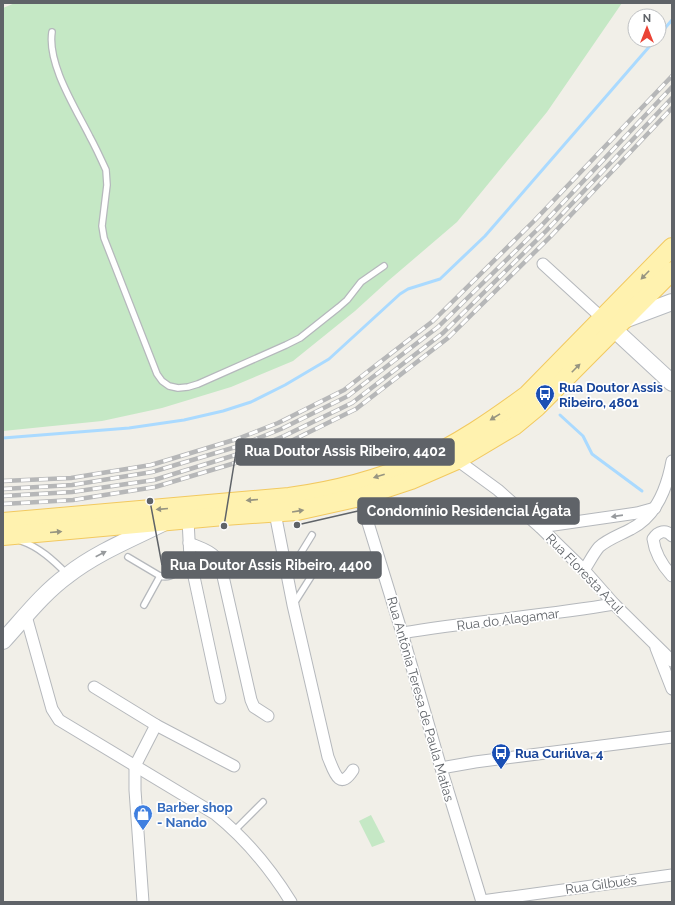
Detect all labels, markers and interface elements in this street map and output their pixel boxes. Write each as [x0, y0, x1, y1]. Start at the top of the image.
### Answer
north arrow [627, 8, 667, 48]
text: N [643, 12, 651, 25]
one-way arrow [640, 270, 650, 280]
one-way arrow [571, 363, 581, 373]
place label: Rua Doutor Assis Ribeiro, 4801 [559, 380, 663, 410]
bus stop icon: Rua Doutor Assis Ribeiro, 4801 [534, 383, 556, 411]
one-way arrow [489, 414, 501, 421]
callout: Rua Doutor Assis Ribeiro, 4402 [236, 439, 454, 465]
text: Rua Doutor Assis Ribeiro, 4402 [244, 443, 446, 459]
one-way arrow [373, 473, 385, 479]
one-way arrow [246, 497, 258, 504]
callout: Condomínio Residencial Ágata [358, 498, 579, 524]
text: Condomínio Residencial Ágata [367, 502, 571, 519]
one-way arrow [156, 505, 168, 512]
one-way arrow [292, 508, 304, 514]
one-way arrow [611, 513, 623, 519]
one-way arrow [50, 528, 62, 535]
street label: Rua Floresta Azul [543, 531, 627, 616]
one-way arrow [95, 551, 107, 557]
callout: Rua Doutor Assis Ribeiro, 4400 [162, 552, 381, 578]
text: Rua Doutor Assis Ribeiro, 4400 [170, 557, 372, 573]
street label: Rua Antônia Teresa de Paula Matias [384, 595, 457, 803]
street label: Rua do Alagamar [456, 606, 561, 633]
bus stop icon: Rua Curiúva, 4 [490, 742, 512, 770]
place label: Rua Curiúva, 4 [515, 746, 603, 761]
place label: Barber shop - Nando [157, 800, 233, 830]
shop icon: Barber shop - Nando [132, 803, 154, 831]
street label: Rua Gilbués [564, 872, 638, 897]

